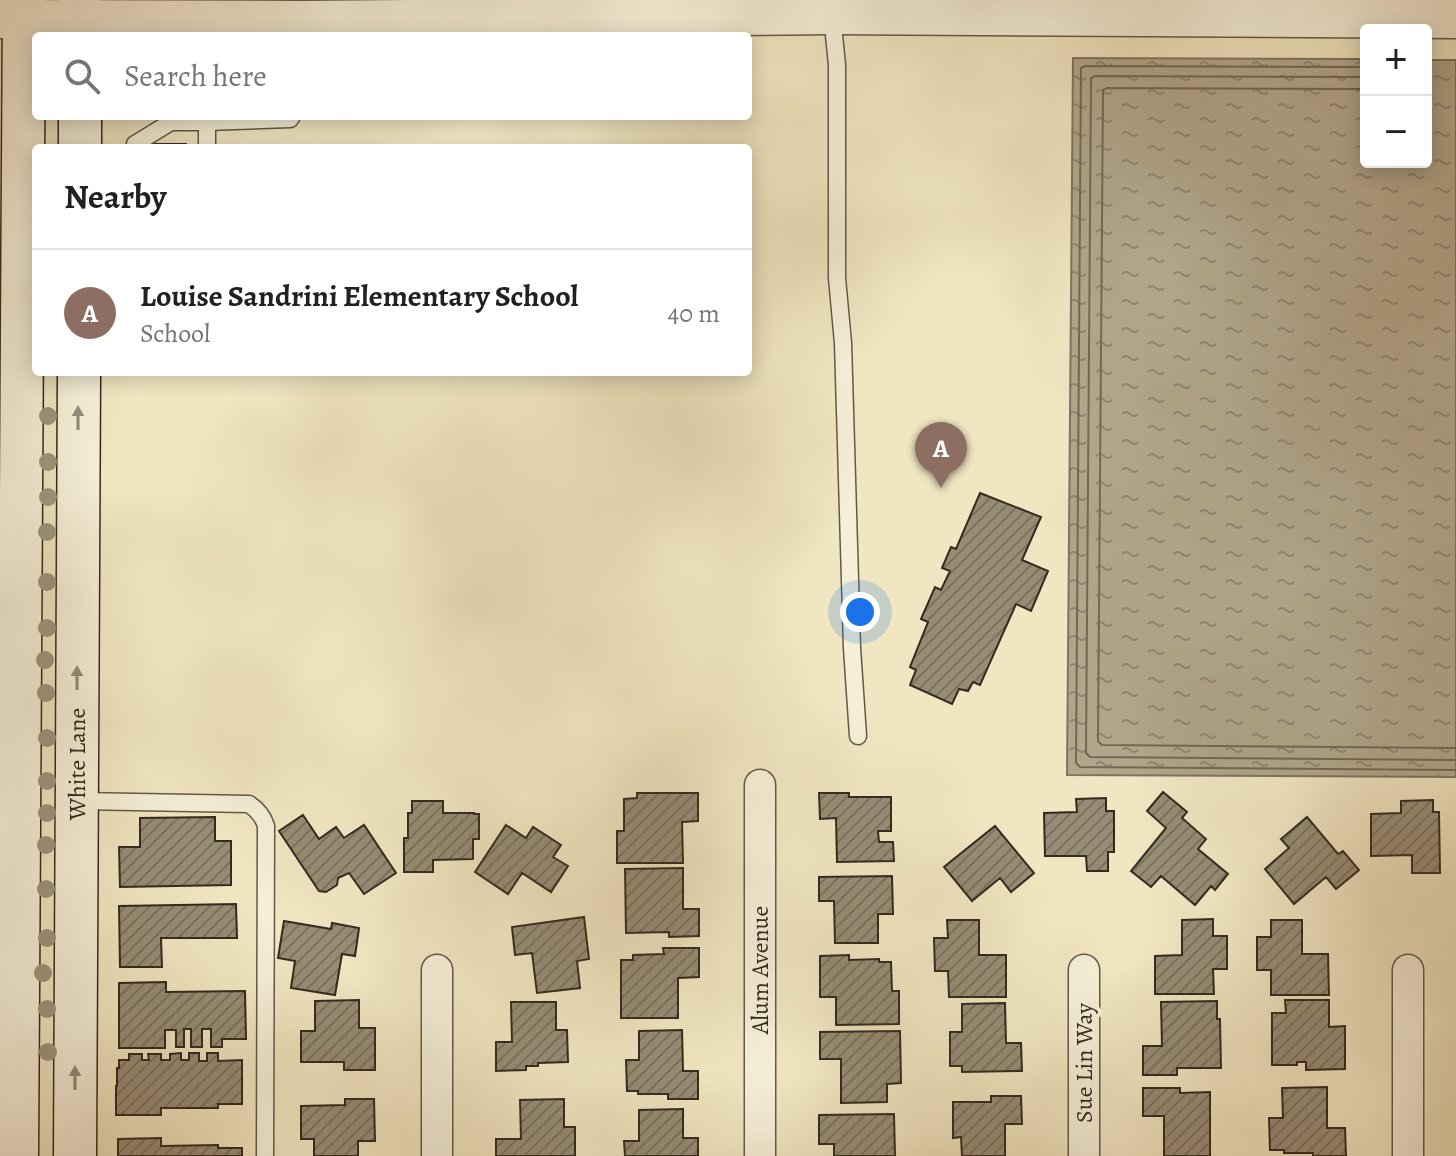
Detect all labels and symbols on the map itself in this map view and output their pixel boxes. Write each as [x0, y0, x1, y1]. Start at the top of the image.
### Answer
one-way arrow [72, 405, 84, 430]
pin: A [915, 422, 967, 488]
your location [840, 592, 880, 632]
one-way arrow [71, 665, 83, 690]
street label: White Lane [61, 708, 93, 821]
street label: Alum Avenue [744, 906, 776, 1035]
street label: Sue Lin Way [1068, 1003, 1100, 1123]
one-way arrow [69, 1065, 81, 1090]

